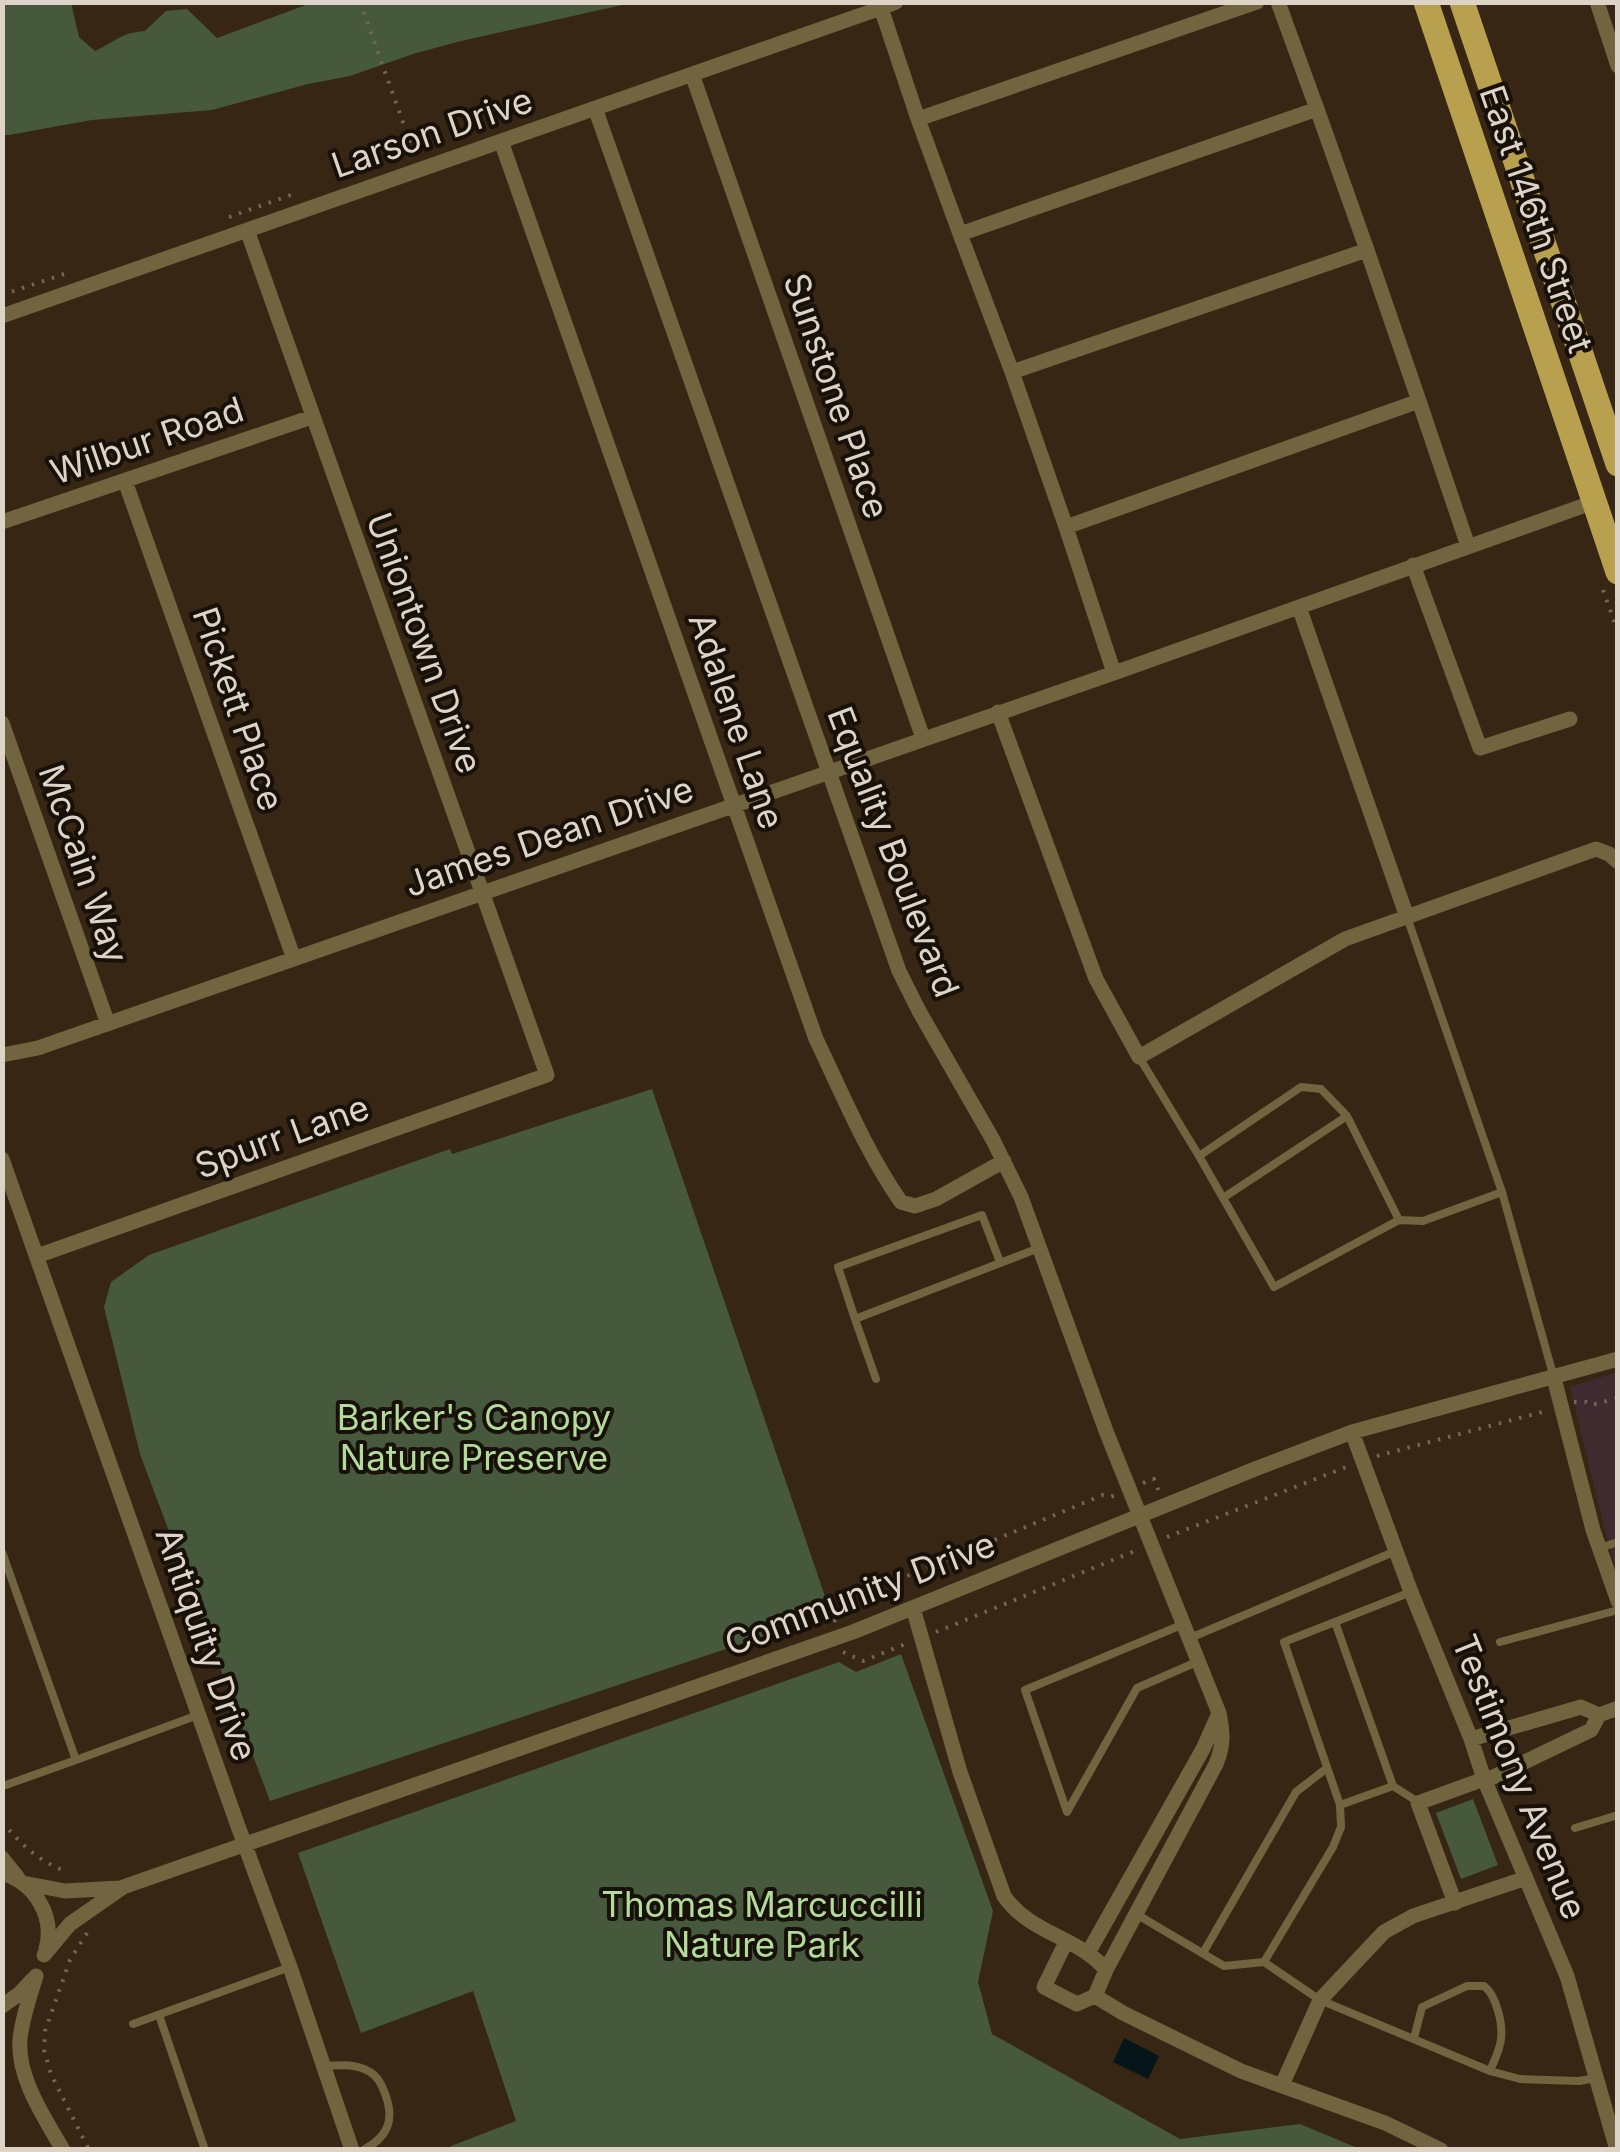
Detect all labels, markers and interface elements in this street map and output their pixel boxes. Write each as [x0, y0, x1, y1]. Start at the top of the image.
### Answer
street label: Larson Drive [326, 78, 538, 186]
street label: East 146th Street [1472, 80, 1602, 358]
street label: Sunstone Place [775, 268, 899, 524]
street label: Wilbur Road [45, 387, 249, 493]
street label: Uniontown Drive [358, 507, 492, 779]
street label: Pickett Place [185, 601, 293, 816]
street label: Adalene Lane [680, 607, 794, 834]
street label: Equality Boulevard [819, 701, 969, 1003]
street label: McCain Way [30, 759, 138, 969]
street label: James Dean Drive [399, 767, 698, 905]
street label: Spurr Lane [189, 1085, 374, 1187]
park label: Barker's Canopy Nature Preserve [337, 1396, 611, 1478]
street label: Antiquity Drive [147, 1522, 266, 1766]
street label: Community Drive [719, 1522, 1001, 1664]
street label: Testimony Avenue [1444, 1628, 1596, 1925]
park label: Thomas Marcuccilli Nature Park [601, 1883, 923, 1965]

